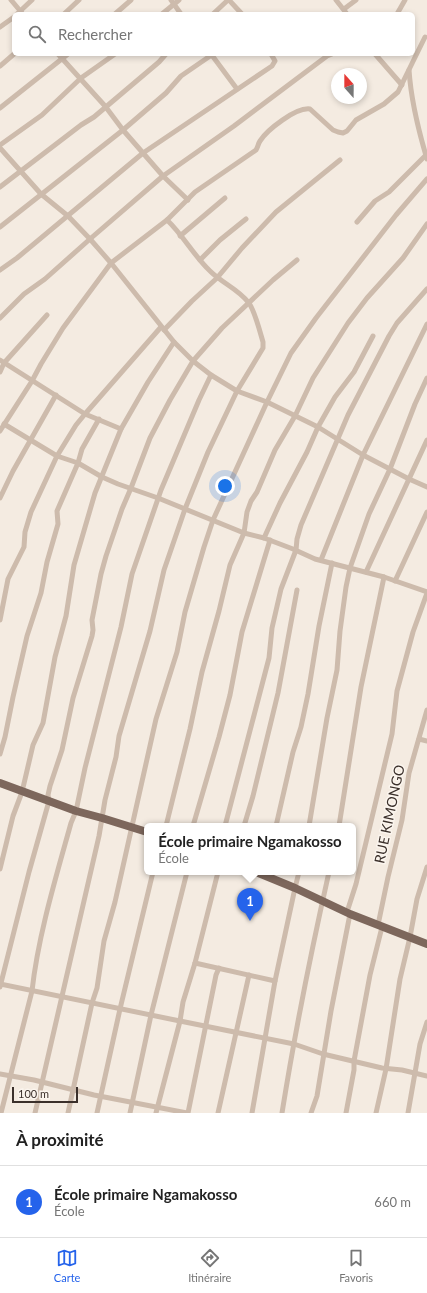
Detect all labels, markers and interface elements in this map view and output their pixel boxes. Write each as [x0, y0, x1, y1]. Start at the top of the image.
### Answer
search box [12, 12, 415, 56]
icon: search [26, 23, 48, 45]
text: Rechercher [58, 25, 132, 43]
north arrow [331, 68, 367, 104]
your location [215, 476, 235, 496]
street label: RUE KIMONGO [370, 763, 408, 865]
popup [144, 823, 356, 875]
text: École primaire Ngamakosso [158, 832, 342, 850]
text: École [158, 850, 189, 866]
pin: 1 [237, 888, 263, 921]
scale bar [12, 1085, 78, 1104]
text: 100 m [18, 1087, 49, 1100]
text: À proximité [16, 1129, 104, 1150]
text: École primaire Ngamakosso [54, 1185, 237, 1203]
text: 1 [25, 1194, 33, 1210]
text: 660 m [374, 1194, 411, 1210]
text: École [54, 1203, 85, 1219]
tab: Carte [54, 1247, 80, 1284]
tab: Itinéraire [188, 1247, 231, 1284]
tab: Favoris [339, 1247, 373, 1284]

